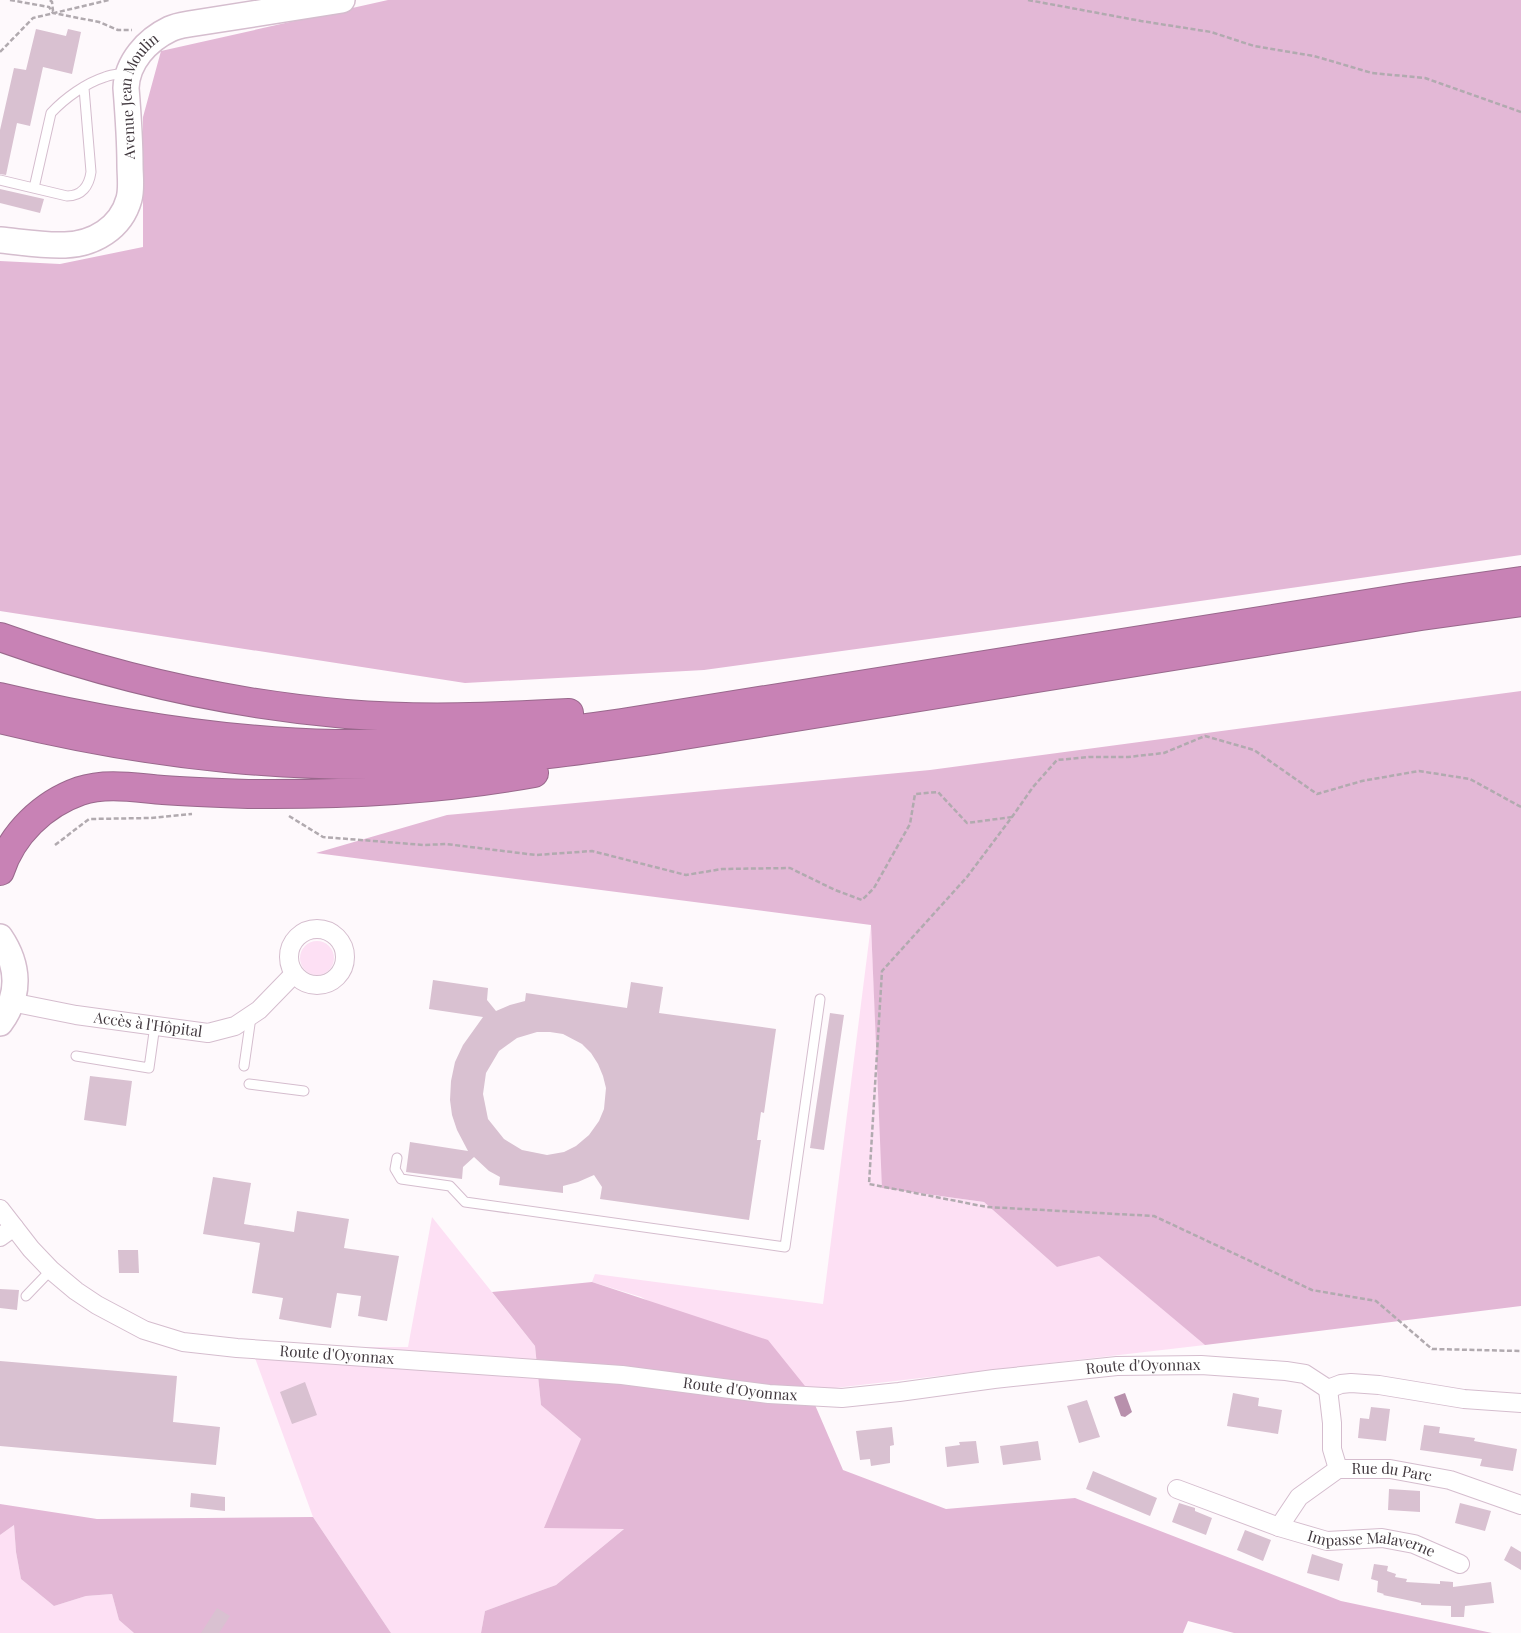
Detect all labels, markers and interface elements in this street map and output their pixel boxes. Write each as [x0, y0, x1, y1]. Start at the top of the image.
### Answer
street label: Avenue Jean Moulin [115, 28, 162, 161]
street label: Accès à l'Hôpital [92, 1006, 204, 1041]
street label: Route d'Oyonnax [279, 1340, 395, 1368]
street label: Route d'Oyonnax [1085, 1354, 1201, 1378]
street label: Route d'Oyonnax [682, 1372, 798, 1405]
street label: Rue du Parc [1351, 1458, 1434, 1485]
street label: Impasse Malaverne [1305, 1525, 1439, 1561]

